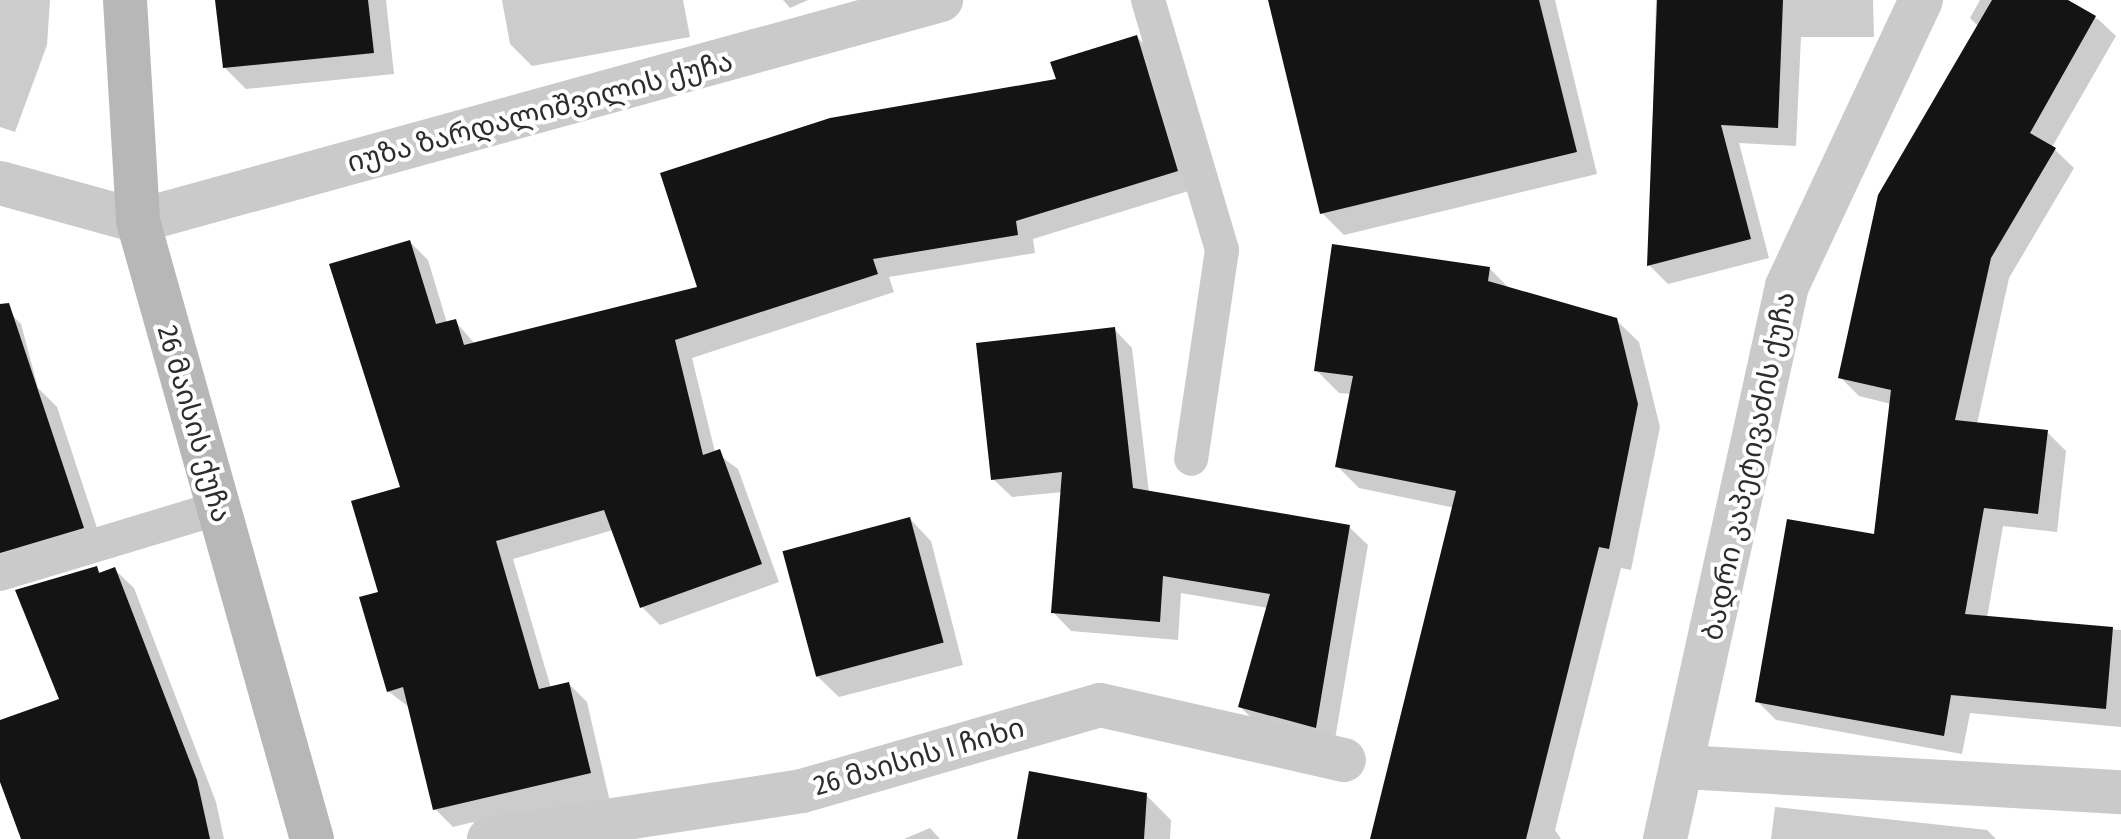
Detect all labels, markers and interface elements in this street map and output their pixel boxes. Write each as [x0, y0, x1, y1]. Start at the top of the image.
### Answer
street label: იუზა ზარდალიშვილის ქუჩა [344, 44, 736, 180]
street label: ბადრი კაპეტივაძის ქუჩა [1696, 289, 1802, 643]
street label: 26 მაისის ქუჩა [150, 322, 238, 526]
street label: 26 მაისის I ჩიხი [810, 711, 1028, 803]

